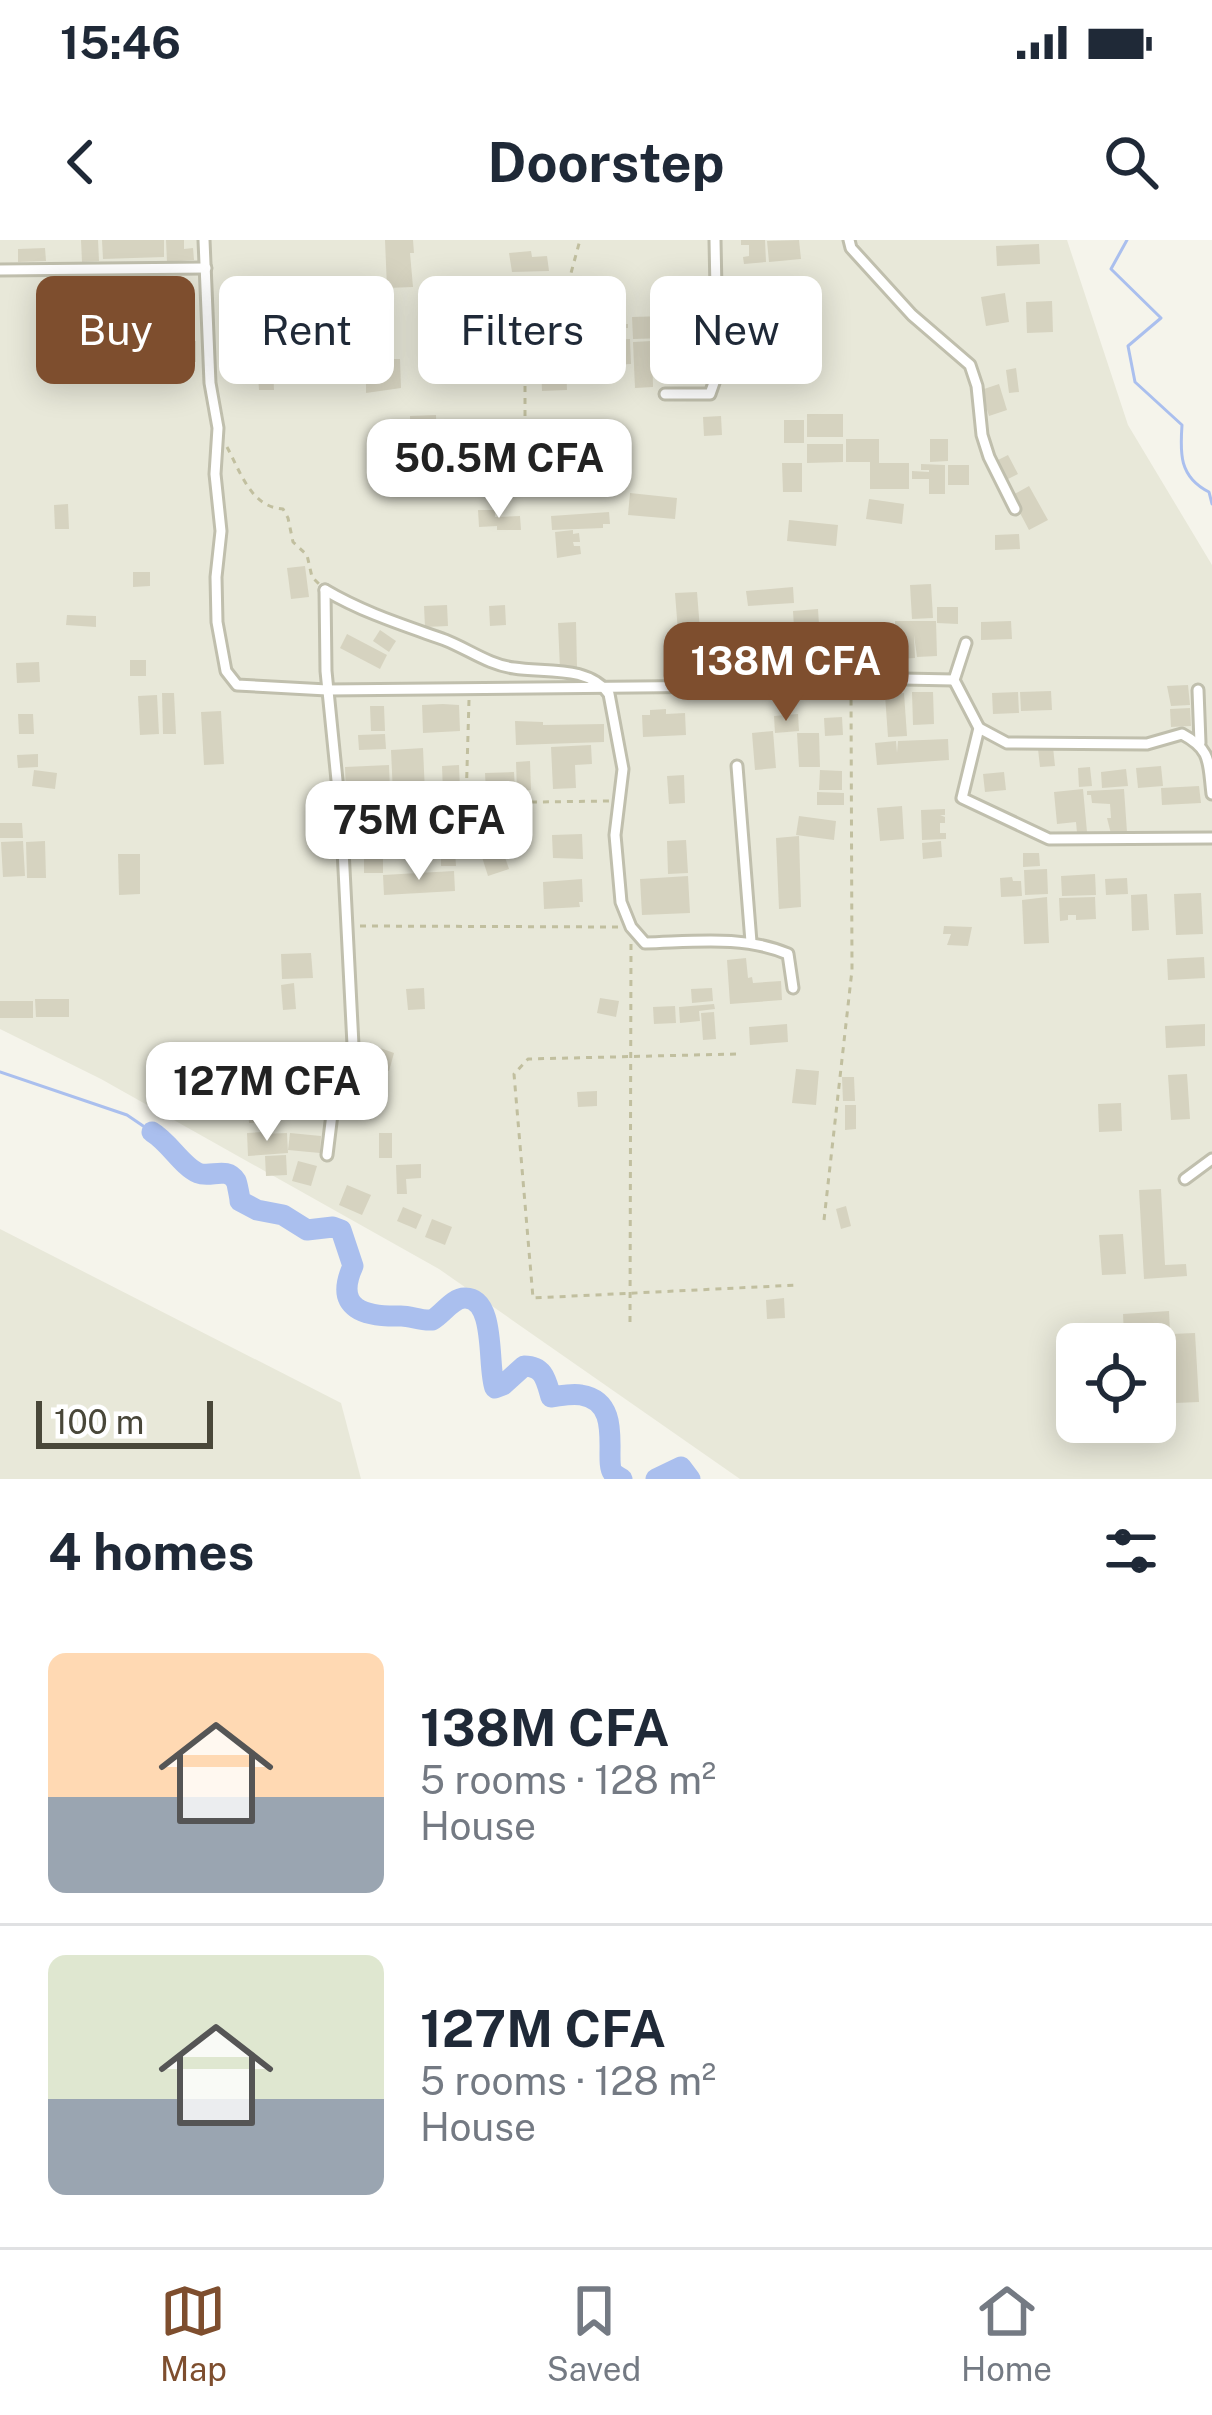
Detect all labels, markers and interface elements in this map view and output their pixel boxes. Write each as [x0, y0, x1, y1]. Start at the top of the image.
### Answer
text: 15:46 [60, 16, 181, 69]
icon: back [48, 129, 114, 195]
icon: search [1098, 129, 1164, 195]
text: Doorstep [488, 131, 725, 194]
chip: Buy [36, 276, 195, 384]
chip: Rent [219, 276, 394, 384]
chip: Filters [418, 276, 626, 384]
chip: New [650, 276, 822, 384]
pin: 50.5M CFA [362, 419, 636, 521]
text: 50.5M CFA [394, 435, 604, 481]
pin: 138M CFA [662, 622, 910, 724]
text: 138M CFA [691, 638, 881, 684]
pin: 75M CFA [308, 781, 530, 883]
text: 75M CFA [333, 797, 505, 843]
pin: 127M CFA [143, 1042, 391, 1144]
text: 127M CFA [173, 1058, 361, 1104]
map controls [1056, 1323, 1176, 1443]
button: locate [1056, 1323, 1176, 1443]
scale bar [36, 1395, 213, 1448]
text: 100 m [54, 1403, 144, 1441]
icon: filters [1098, 1518, 1164, 1584]
text: 4 homes [48, 1522, 254, 1581]
text: 138M CFA [420, 1698, 670, 1757]
icon: home [144, 1701, 288, 1845]
text: 5 rooms · 128 m² [420, 1757, 716, 1803]
text: House [420, 1803, 536, 1849]
text: 127M CFA [420, 1999, 666, 2058]
icon: home [144, 2003, 288, 2147]
text: 5 rooms · 128 m² [420, 2058, 716, 2104]
text: House [420, 2104, 536, 2150]
tab: Map [160, 2278, 227, 2388]
tab: Saved [547, 2278, 641, 2388]
tab: Home [961, 2278, 1052, 2388]

